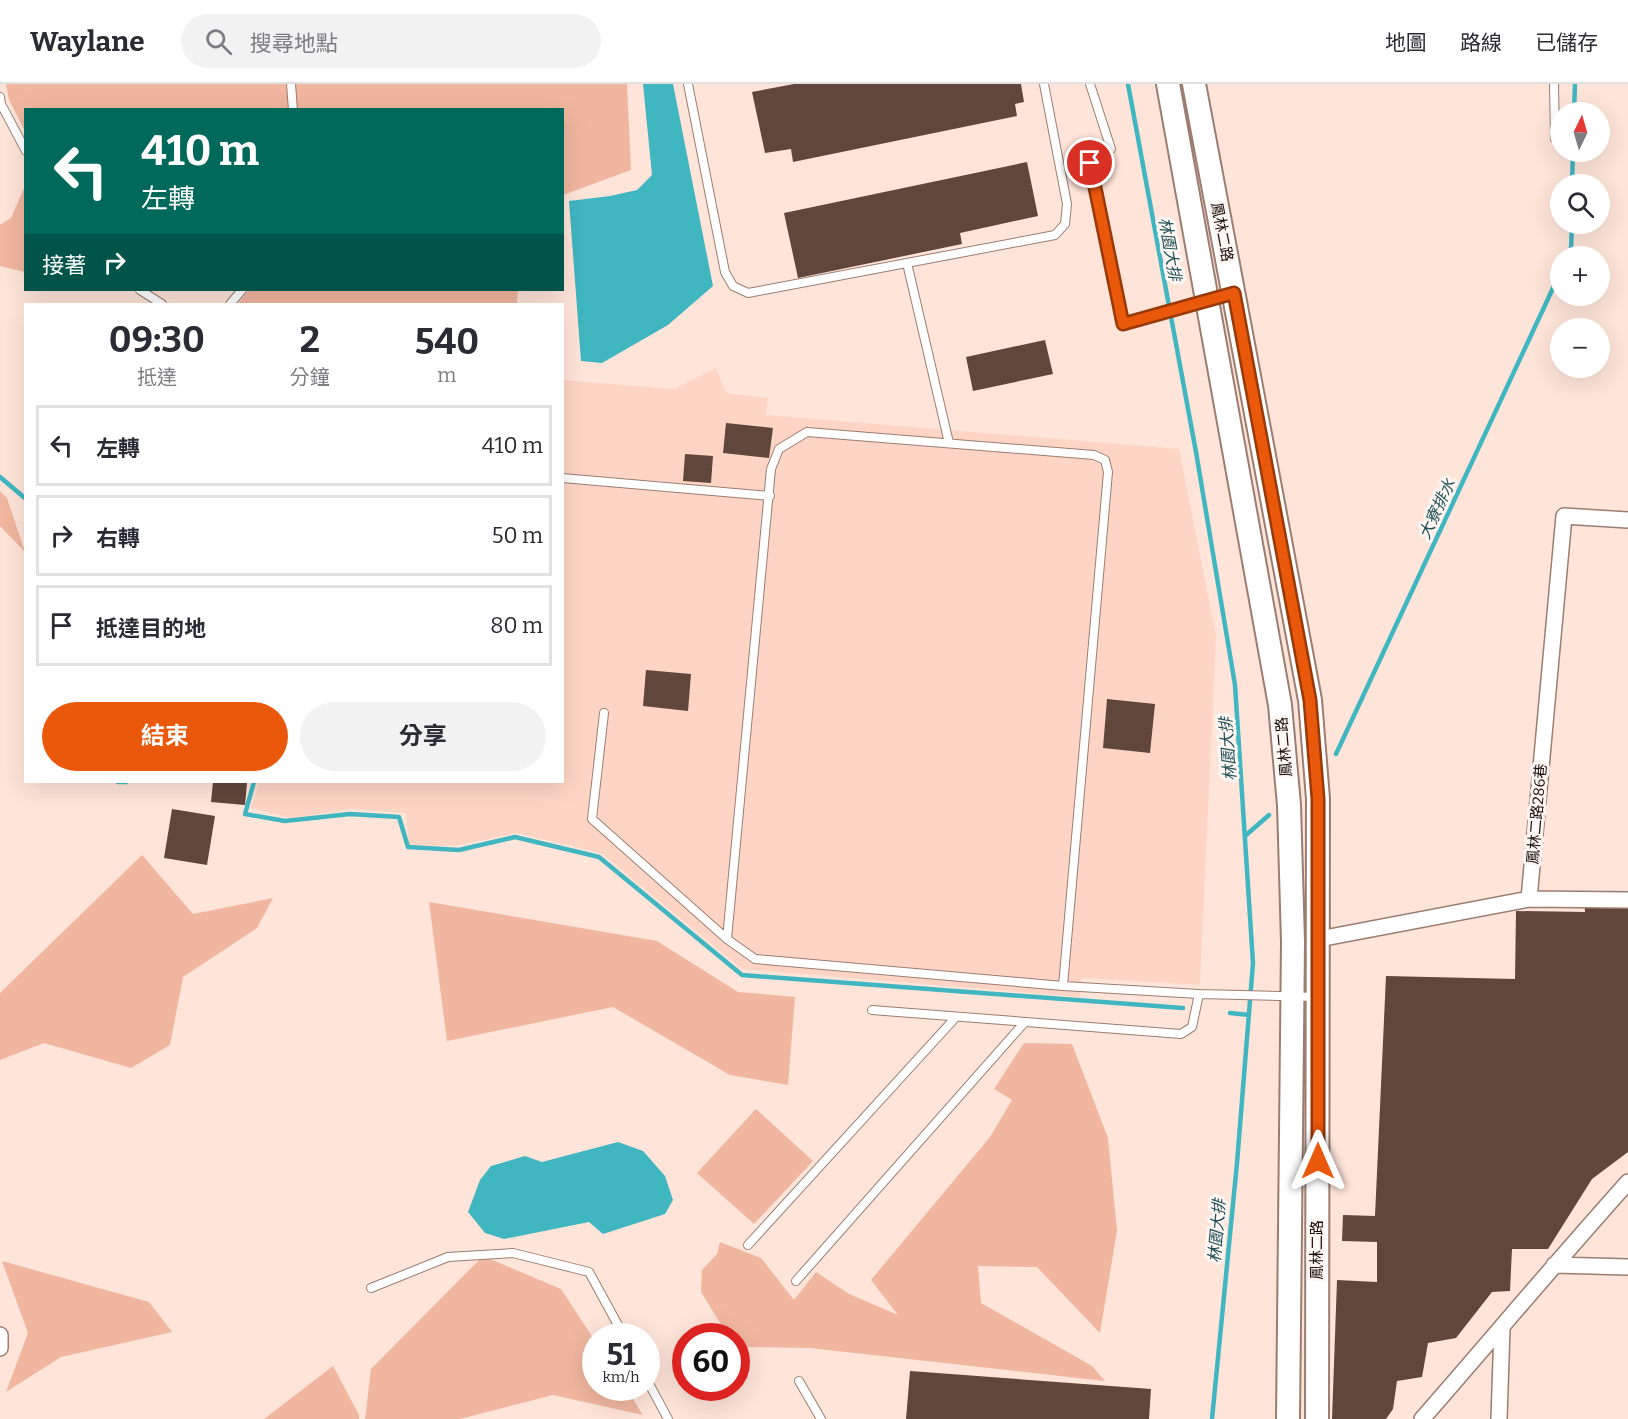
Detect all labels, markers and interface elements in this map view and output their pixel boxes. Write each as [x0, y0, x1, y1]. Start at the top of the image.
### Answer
search box [181, 14, 601, 68]
text: Waylane [30, 25, 145, 58]
icon: search [202, 25, 235, 58]
text: 搜尋地點 [250, 30, 338, 57]
text: 地圖 [1385, 30, 1427, 56]
text: 路線 [1460, 30, 1502, 56]
text: 已儲存 [1535, 30, 1598, 56]
north arrow [1550, 102, 1610, 162]
map controls [1550, 102, 1610, 378]
text: 410 m [141, 126, 259, 176]
icon: left [42, 132, 120, 210]
pin [1064, 137, 1115, 188]
icon: arrive [1073, 146, 1106, 179]
button: search [1550, 174, 1610, 234]
text: 左轉 [141, 183, 195, 215]
street label: 鳳林二路 [1207, 201, 1237, 263]
water label: 林園大排 [1155, 216, 1185, 284]
icon: right [98, 246, 131, 279]
button: + [1550, 246, 1610, 306]
text: 接著 [42, 252, 86, 279]
text: 09:30 [109, 318, 205, 362]
text: 2 [300, 318, 320, 362]
button: − [1550, 318, 1610, 378]
text: 540 [415, 320, 479, 364]
text: m [437, 363, 456, 387]
text: 抵達 [137, 365, 177, 389]
text: 分鐘 [290, 365, 330, 389]
icon: left [45, 429, 78, 462]
text: 410 m [482, 432, 543, 459]
text: 左轉 [96, 435, 140, 462]
water label: 大寮排水 [1415, 475, 1460, 542]
icon: right [45, 519, 78, 552]
text: 50 m [492, 522, 543, 549]
text: 右轉 [96, 525, 140, 552]
icon: arrive [45, 609, 78, 642]
text: 80 m [490, 612, 543, 639]
text: 抵達目的地 [96, 615, 206, 642]
button: 結束 [42, 702, 288, 771]
button: 分享 [300, 702, 546, 771]
water label: 林園大排 [1216, 714, 1240, 782]
street label: 鳳林二路 [1272, 716, 1296, 778]
street label: 鳳林二路286巷 [1524, 763, 1550, 865]
position arrow [1286, 1129, 1350, 1193]
water label: 林園大排 [1205, 1196, 1229, 1264]
street label: 鳳林二路 [1308, 1220, 1326, 1280]
speed limit sign: 60 [672, 1323, 750, 1401]
text: 51 [607, 1337, 635, 1373]
text: km/h [602, 1368, 640, 1386]

